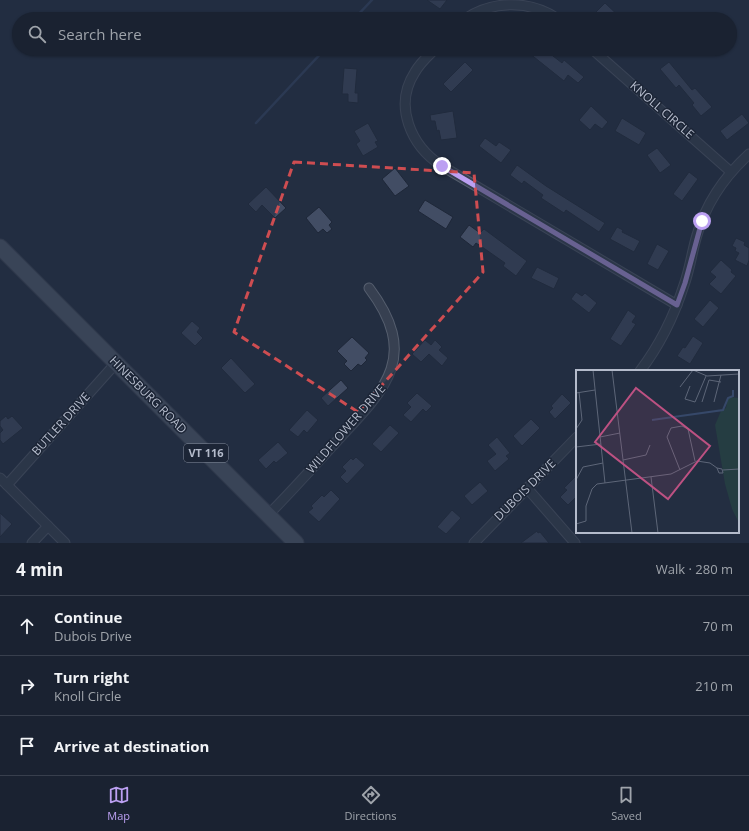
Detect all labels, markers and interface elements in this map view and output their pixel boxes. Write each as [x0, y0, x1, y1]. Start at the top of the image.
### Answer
search box [12, 12, 737, 56]
icon: search [26, 23, 48, 45]
text: Search here [58, 24, 142, 44]
street label: KNOLL CIRCLE [626, 77, 698, 142]
route end [433, 157, 451, 175]
route start [693, 212, 711, 230]
street label: HINESBURG ROAD [106, 352, 191, 437]
inset map [576, 370, 739, 533]
street label: WILDFLOWER DRIVE [302, 381, 389, 477]
street label: BUTLER DRIVE [28, 388, 94, 459]
road number: VT 116 [184, 444, 228, 462]
street label: DUBOIS DRIVE [490, 455, 559, 524]
text: 4 min [16, 558, 63, 581]
text: Walk · 280 m [656, 560, 733, 578]
text: Continue [54, 607, 122, 627]
icon: ahead [16, 615, 38, 637]
text: 70 m [703, 617, 733, 635]
text: Dubois Drive [54, 627, 132, 645]
text: Turn right [54, 667, 129, 687]
icon: right [16, 675, 38, 697]
text: 210 m [695, 677, 733, 695]
text: Knoll Circle [54, 687, 121, 705]
icon: arrive [16, 735, 38, 757]
text: Arrive at destination [54, 736, 209, 756]
tab: Map [107, 784, 130, 823]
tab: Directions [345, 784, 397, 823]
tab: Saved [611, 784, 642, 823]

